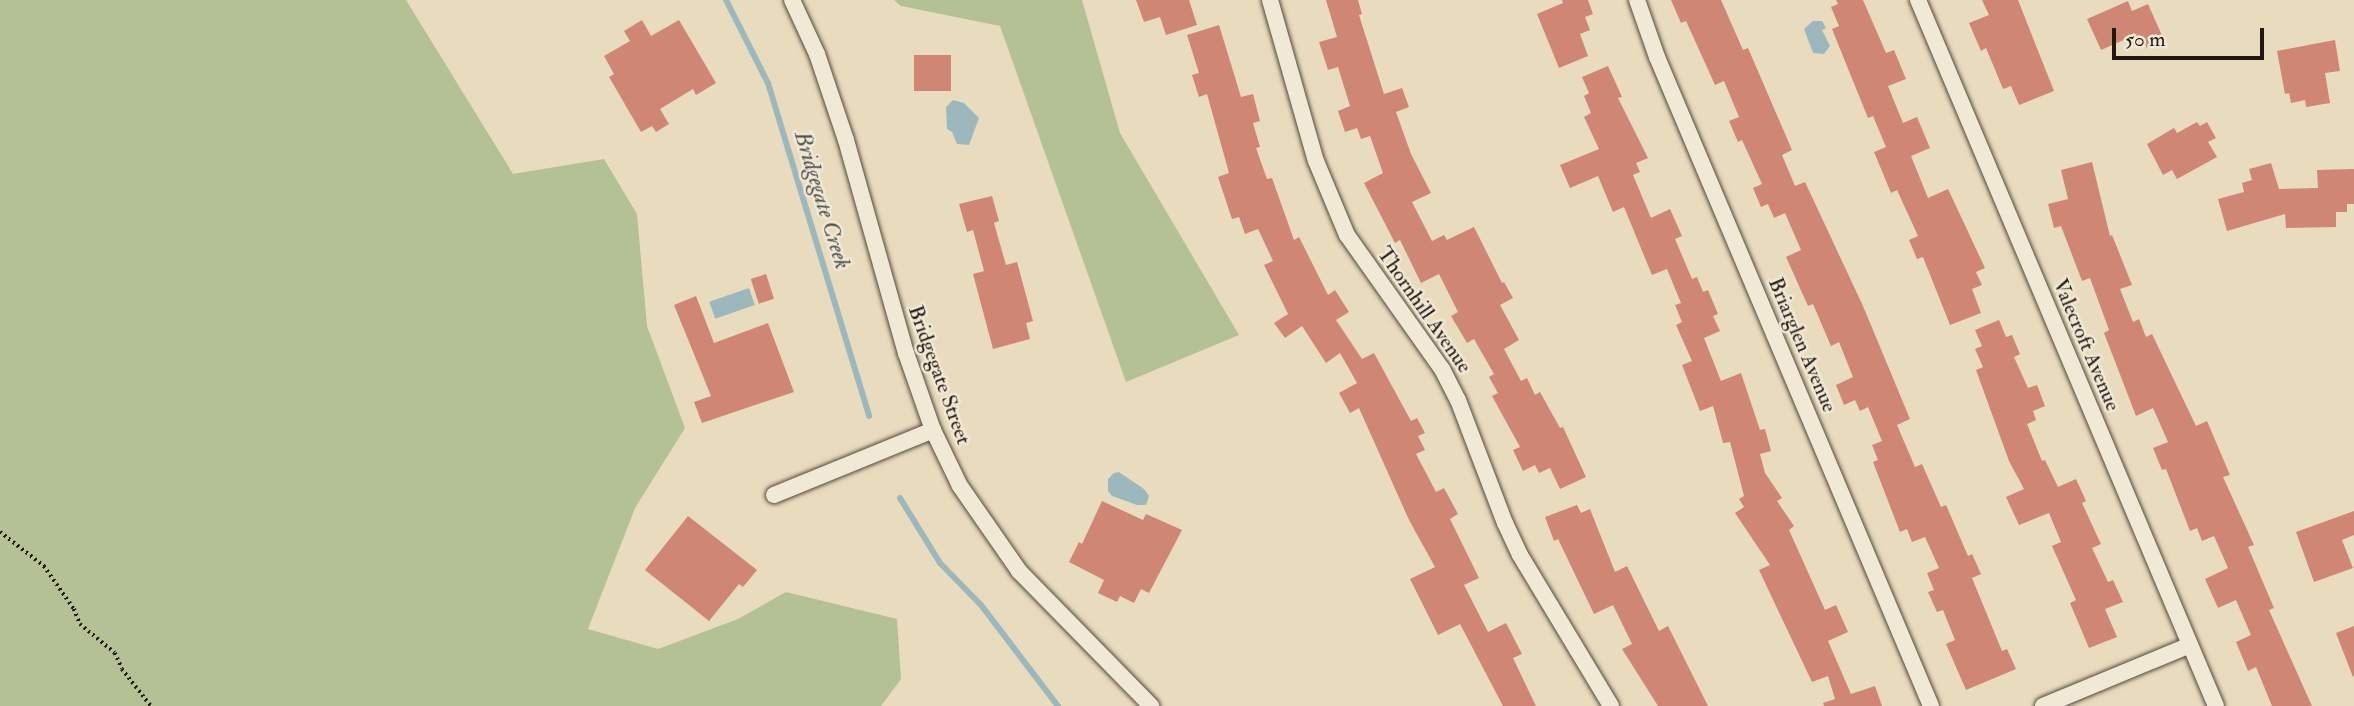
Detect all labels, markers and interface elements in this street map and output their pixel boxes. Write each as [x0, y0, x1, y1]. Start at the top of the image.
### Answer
scale bar [2116, 14, 2268, 58]
text: 50 m [2125, 26, 2166, 53]
water label: Bridgegate Creek [788, 128, 856, 272]
street label: Thornhill Avenue [1371, 242, 1477, 378]
street label: Briarglen Avenue [1762, 274, 1842, 416]
street label: Valecroft Avenue [2047, 275, 2125, 415]
street label: Bridgegate Street [902, 302, 976, 448]

